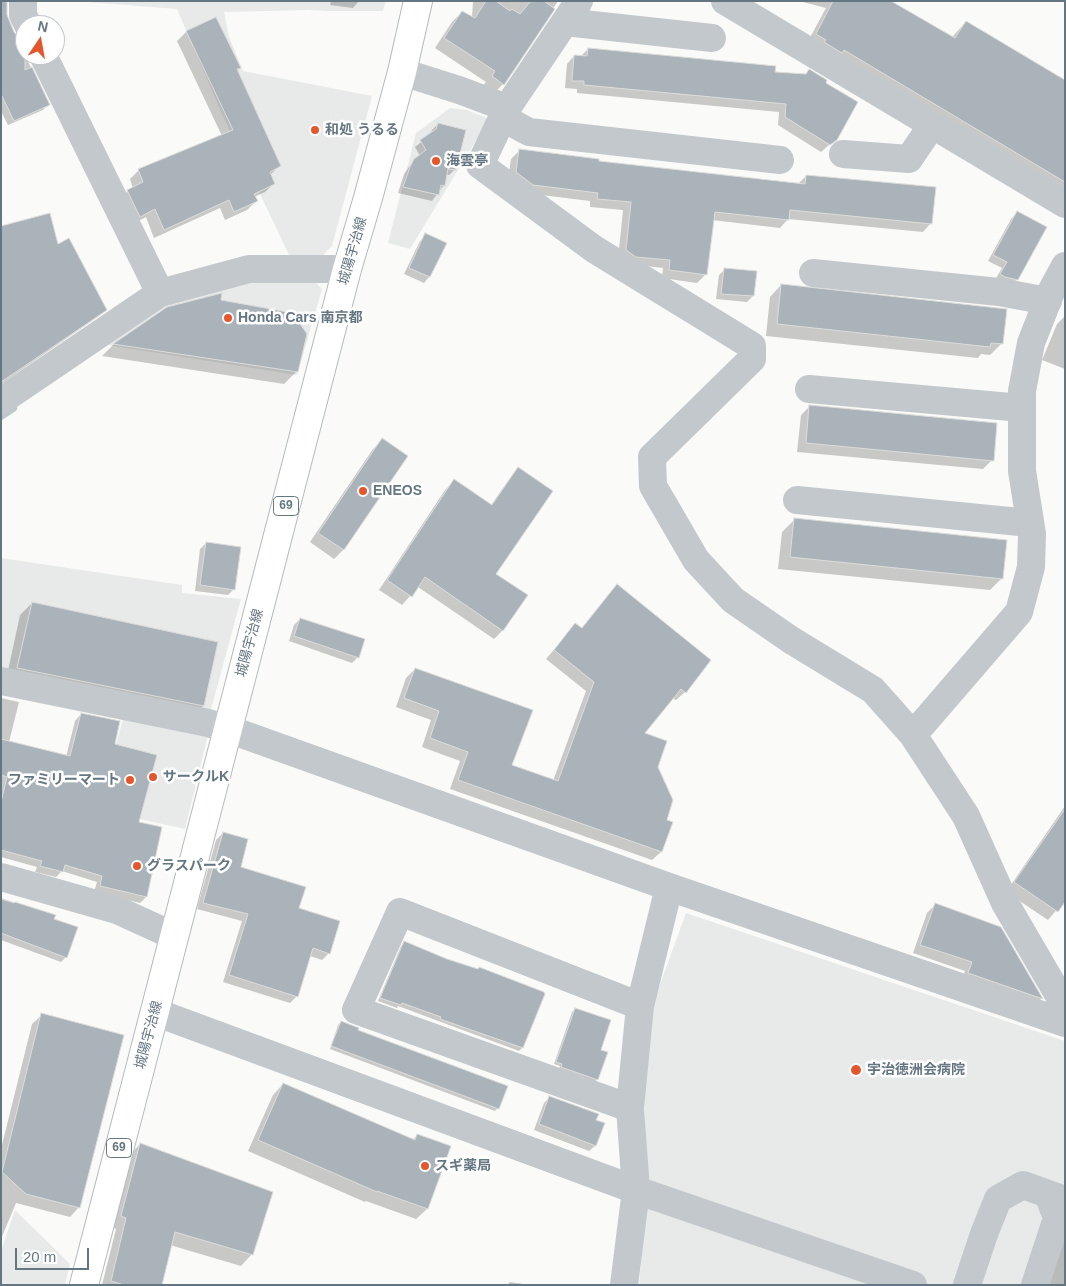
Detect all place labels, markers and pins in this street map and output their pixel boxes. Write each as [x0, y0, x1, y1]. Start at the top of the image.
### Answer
place label: 和処 うるる [325, 122, 399, 138]
marker: 和処 うるる [309, 124, 321, 136]
place label: 海雲亭 [446, 153, 488, 169]
marker: 海雲亭 [430, 155, 442, 167]
place label: Honda Cars 南京都 [238, 310, 362, 326]
marker: Honda Cars 南京都 [222, 312, 234, 324]
place label: ENEOS [373, 483, 422, 499]
marker: ENEOS [357, 485, 369, 497]
place label: サークルK [163, 769, 229, 785]
marker: サークルK [147, 771, 159, 783]
place label: ファミリーマート [8, 772, 120, 788]
marker: ファミリーマート [124, 774, 136, 786]
place label: グラスパーク [147, 858, 231, 874]
marker: グラスパーク [131, 860, 143, 872]
place label: 宇治徳洲会病院 [867, 1062, 965, 1078]
marker: 宇治徳洲会病院 [849, 1063, 863, 1077]
place label: スギ薬局 [435, 1158, 491, 1174]
marker: スギ薬局 [419, 1160, 431, 1172]

